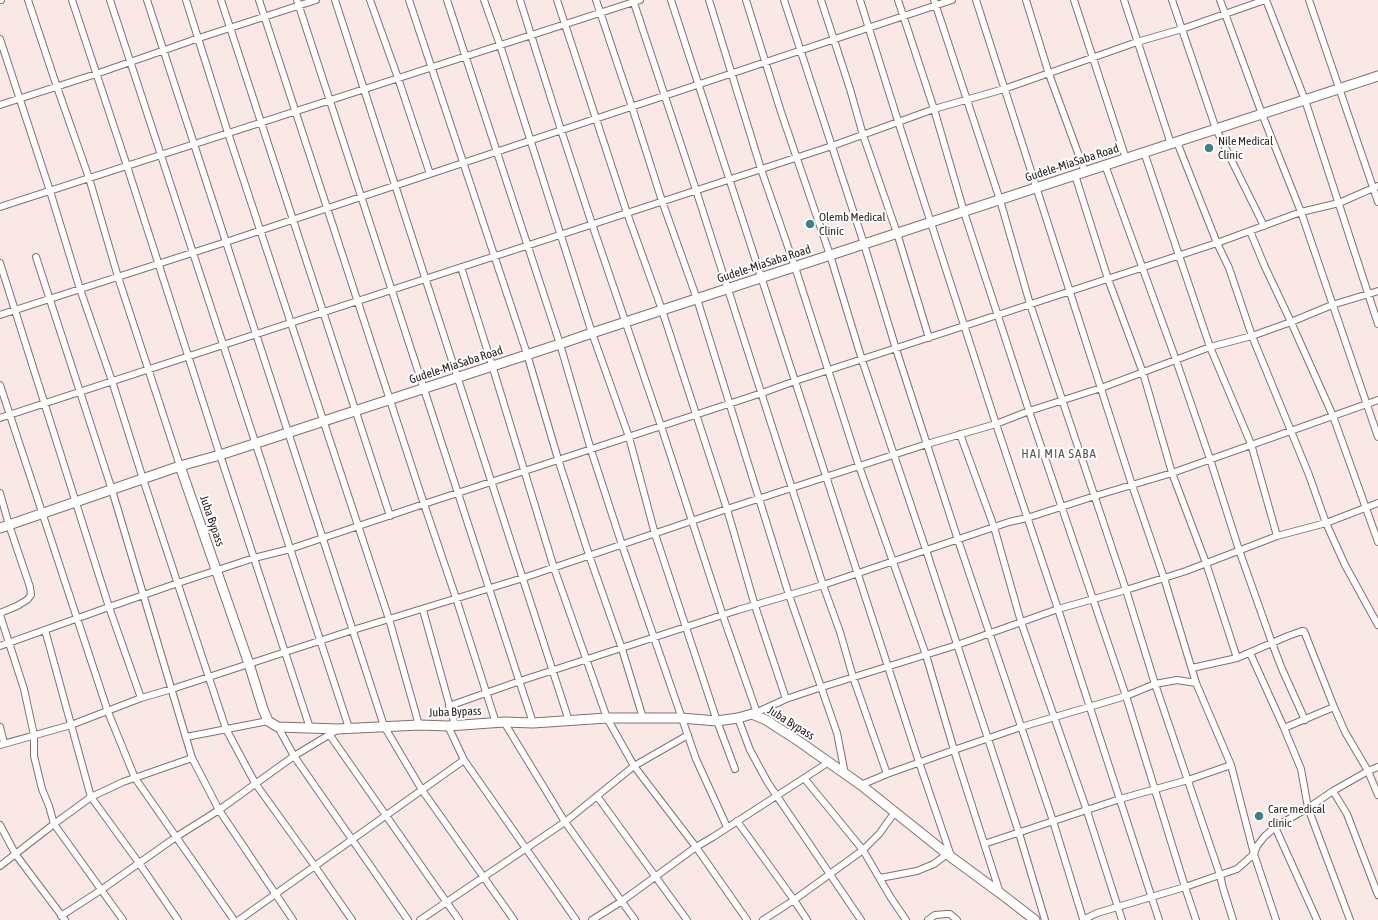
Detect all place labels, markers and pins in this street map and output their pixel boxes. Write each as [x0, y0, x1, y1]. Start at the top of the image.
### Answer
place label: Nile Medical Clinic [1218, 134, 1273, 162]
marker: Nile Medical Clinic [1203, 142, 1215, 154]
place label: Olemb Medical Clinic [819, 210, 886, 238]
marker: Olemb Medical Clinic [804, 218, 816, 230]
place label: Care medical clinic [1268, 802, 1325, 830]
marker: Care medical clinic [1253, 810, 1265, 822]

